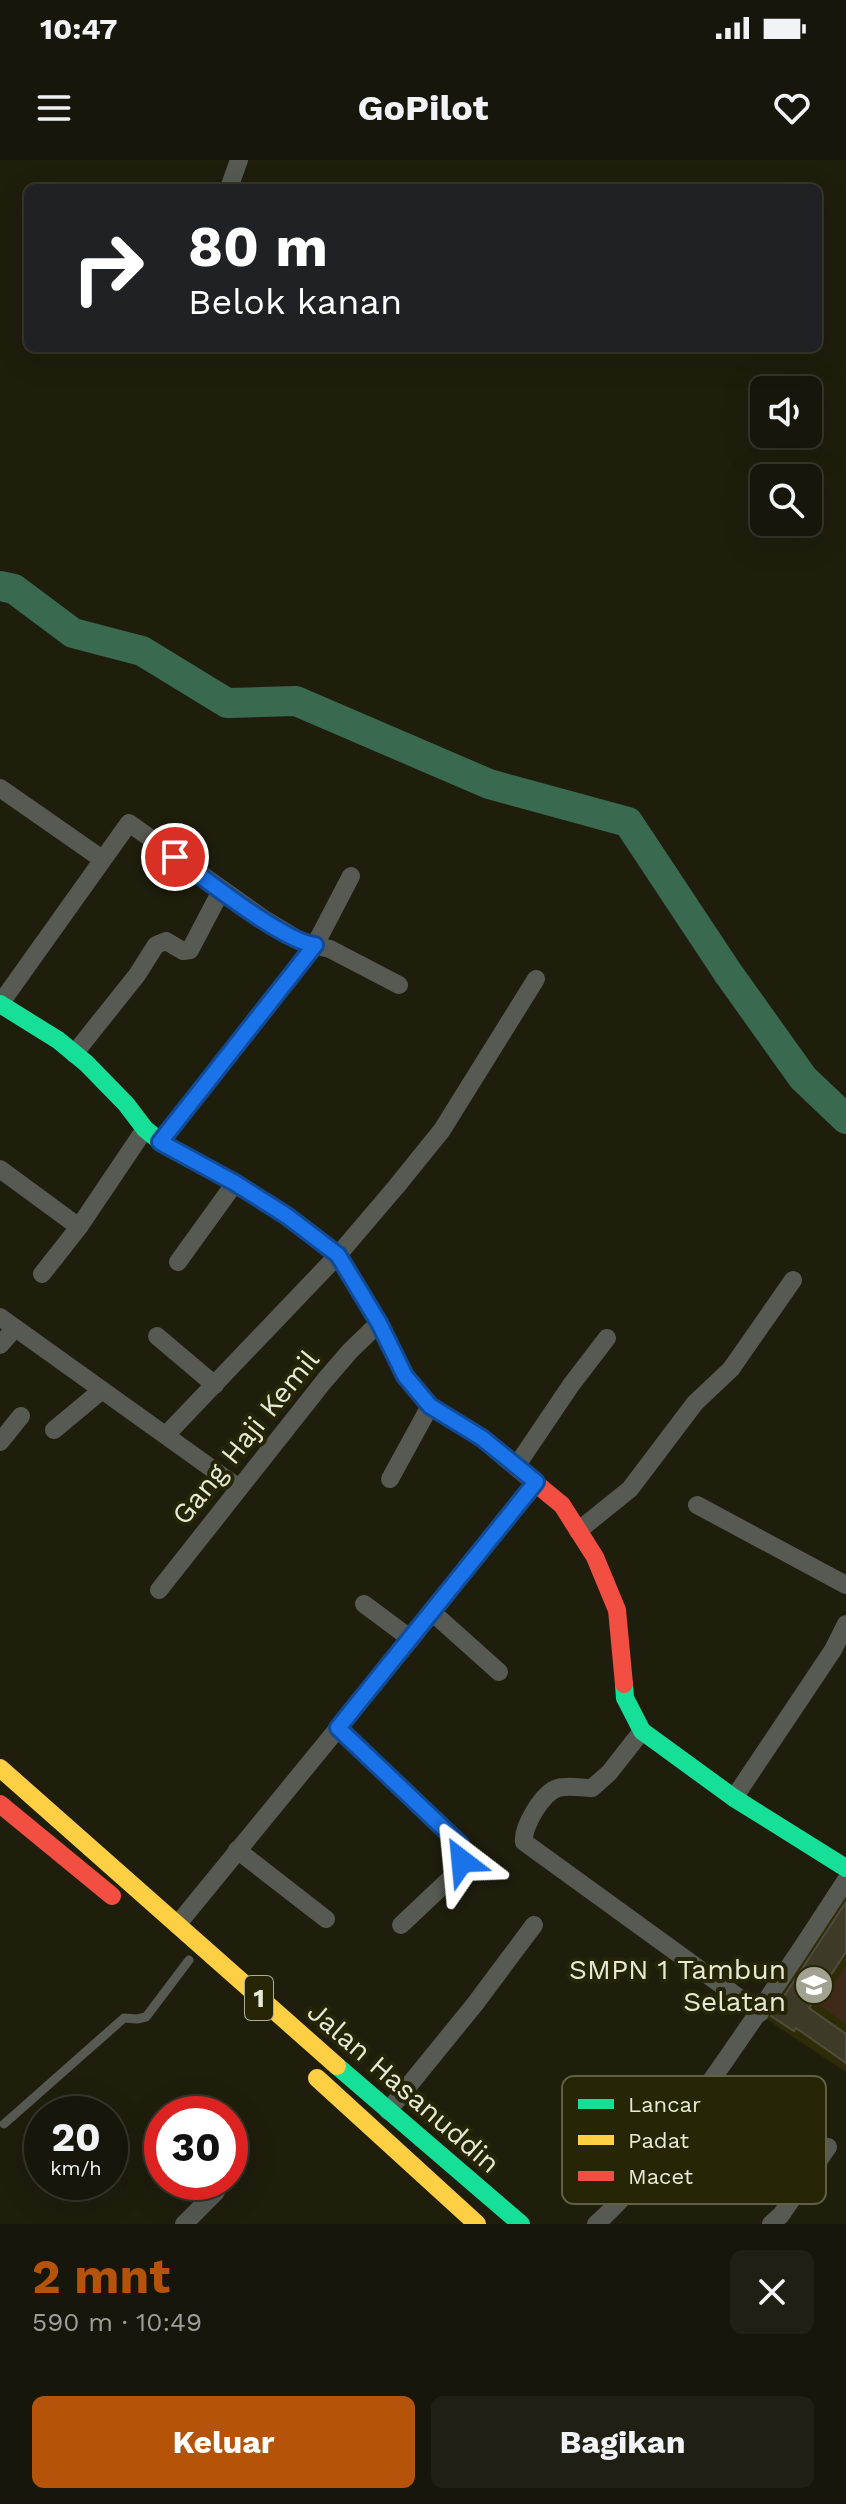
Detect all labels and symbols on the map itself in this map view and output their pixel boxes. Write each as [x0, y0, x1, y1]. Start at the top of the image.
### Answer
pin [141, 823, 209, 891]
street label: Gang Haji Kemil [165, 1343, 326, 1531]
position arrow [420, 1819, 504, 1903]
place label: SMPN 1 Tambun Selatan [569, 1953, 786, 2018]
school or university icon: SMPN 1 Tambun Selatan [793, 1964, 835, 2006]
road number: 1 [245, 1976, 273, 2020]
street label: Jalan Hasanuddin [301, 1995, 507, 2180]
legend [562, 2076, 826, 2204]
text: Lancar [628, 2092, 701, 2117]
speed limit sign: 30 [144, 2096, 248, 2200]
text: Padat [628, 2128, 689, 2153]
text: Macet [628, 2164, 693, 2189]

